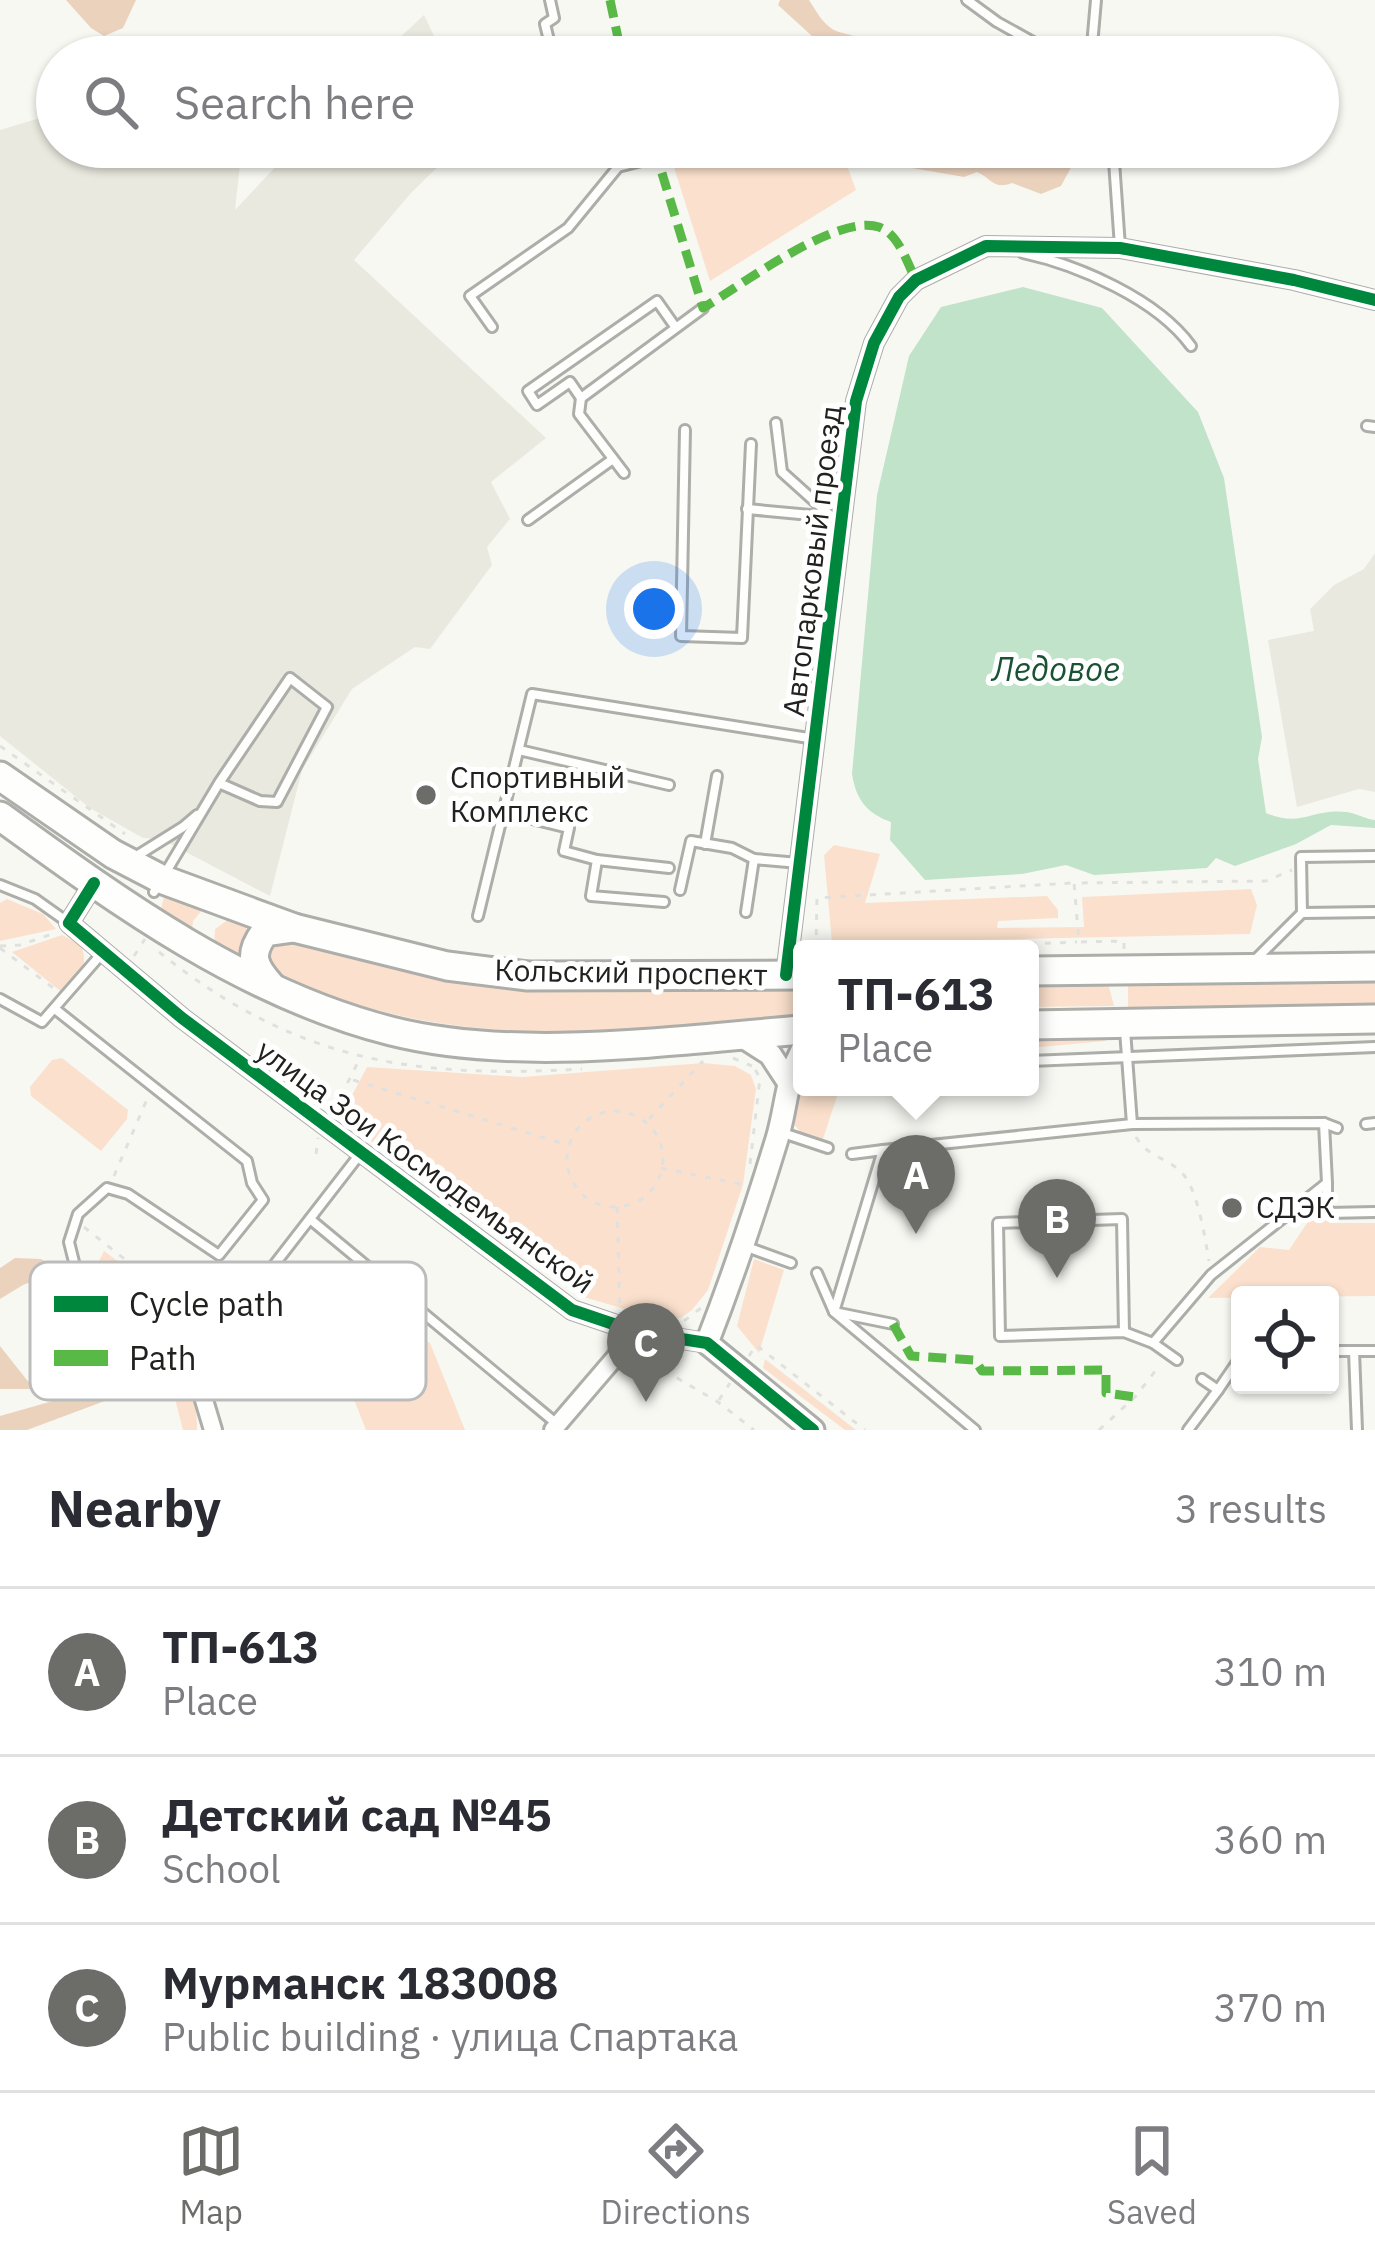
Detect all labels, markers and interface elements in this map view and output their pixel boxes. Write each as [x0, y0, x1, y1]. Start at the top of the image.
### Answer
search box [36, 36, 1339, 168]
icon: search [78, 69, 144, 135]
text: Search here [174, 73, 415, 131]
street label: Автопарковый проезд [773, 403, 850, 719]
your location [624, 579, 684, 639]
water label: Ледовое [990, 647, 1120, 690]
place label: Спортивный Комплекс [450, 757, 625, 830]
marker: Спортивный Комплекс [413, 782, 439, 808]
popup [793, 940, 1039, 1096]
street label: Кольский проспект [494, 950, 768, 993]
text: ТП-613 [837, 964, 995, 1022]
text: Place [837, 1022, 933, 1073]
street label: улица Зои Космодемьянской [249, 1030, 602, 1302]
pin: A [877, 1135, 955, 1234]
pin: B [1018, 1179, 1096, 1278]
place label: СДЭК [1256, 1187, 1335, 1226]
marker: СДЭК [1219, 1195, 1245, 1221]
legend [30, 1262, 426, 1400]
text: Cycle path [129, 1282, 284, 1325]
map controls [1231, 1286, 1339, 1394]
button: locate [1231, 1286, 1339, 1394]
pin: C [607, 1303, 685, 1402]
text: Path [129, 1336, 197, 1379]
text: Nearby [48, 1475, 221, 1541]
text: 3 results [1175, 1483, 1327, 1534]
text: ТП-613 [162, 1617, 319, 1675]
text: A [74, 1646, 100, 1697]
text: 310 m [1214, 1646, 1327, 1697]
text: Place [162, 1675, 258, 1726]
text: Детский сад №45 [162, 1785, 552, 1843]
text: B [74, 1814, 100, 1865]
text: 360 m [1214, 1814, 1327, 1865]
text: School [162, 1843, 281, 1894]
text: Мурманск 183008 [162, 1953, 559, 2011]
text: C [74, 1982, 100, 2033]
text: 370 m [1214, 1982, 1327, 2033]
text: Public building · улица Спартака [162, 2011, 738, 2062]
tab: Map [178, 2118, 244, 2233]
tab: Directions [601, 2118, 751, 2233]
tab: Saved [1107, 2118, 1197, 2233]

